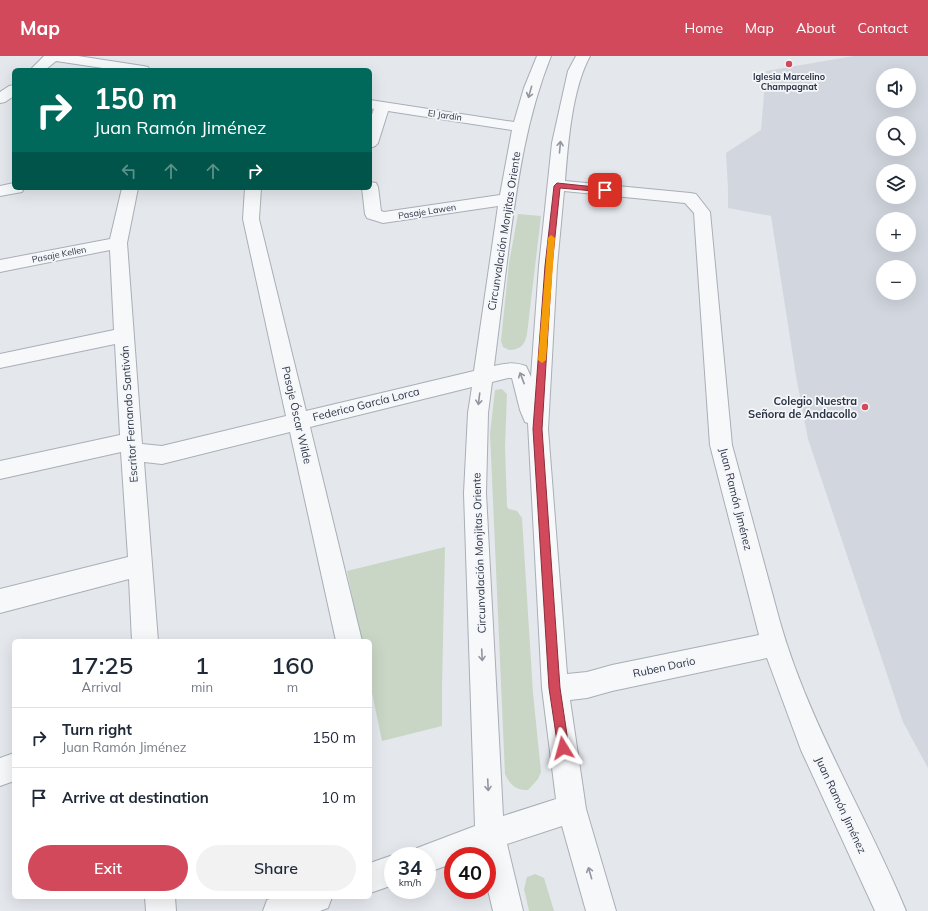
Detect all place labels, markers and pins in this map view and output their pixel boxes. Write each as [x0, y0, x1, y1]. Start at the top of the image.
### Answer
marker: Iglesia Marcelino Champagnat [784, 59, 794, 69]
place label: Iglesia Marcelino Champagnat [753, 71, 825, 92]
pin [588, 173, 622, 207]
place label: Colegio Nuestra Señora de Andacollo [748, 394, 857, 421]
marker: Colegio Nuestra Señora de Andacollo [860, 402, 870, 412]

